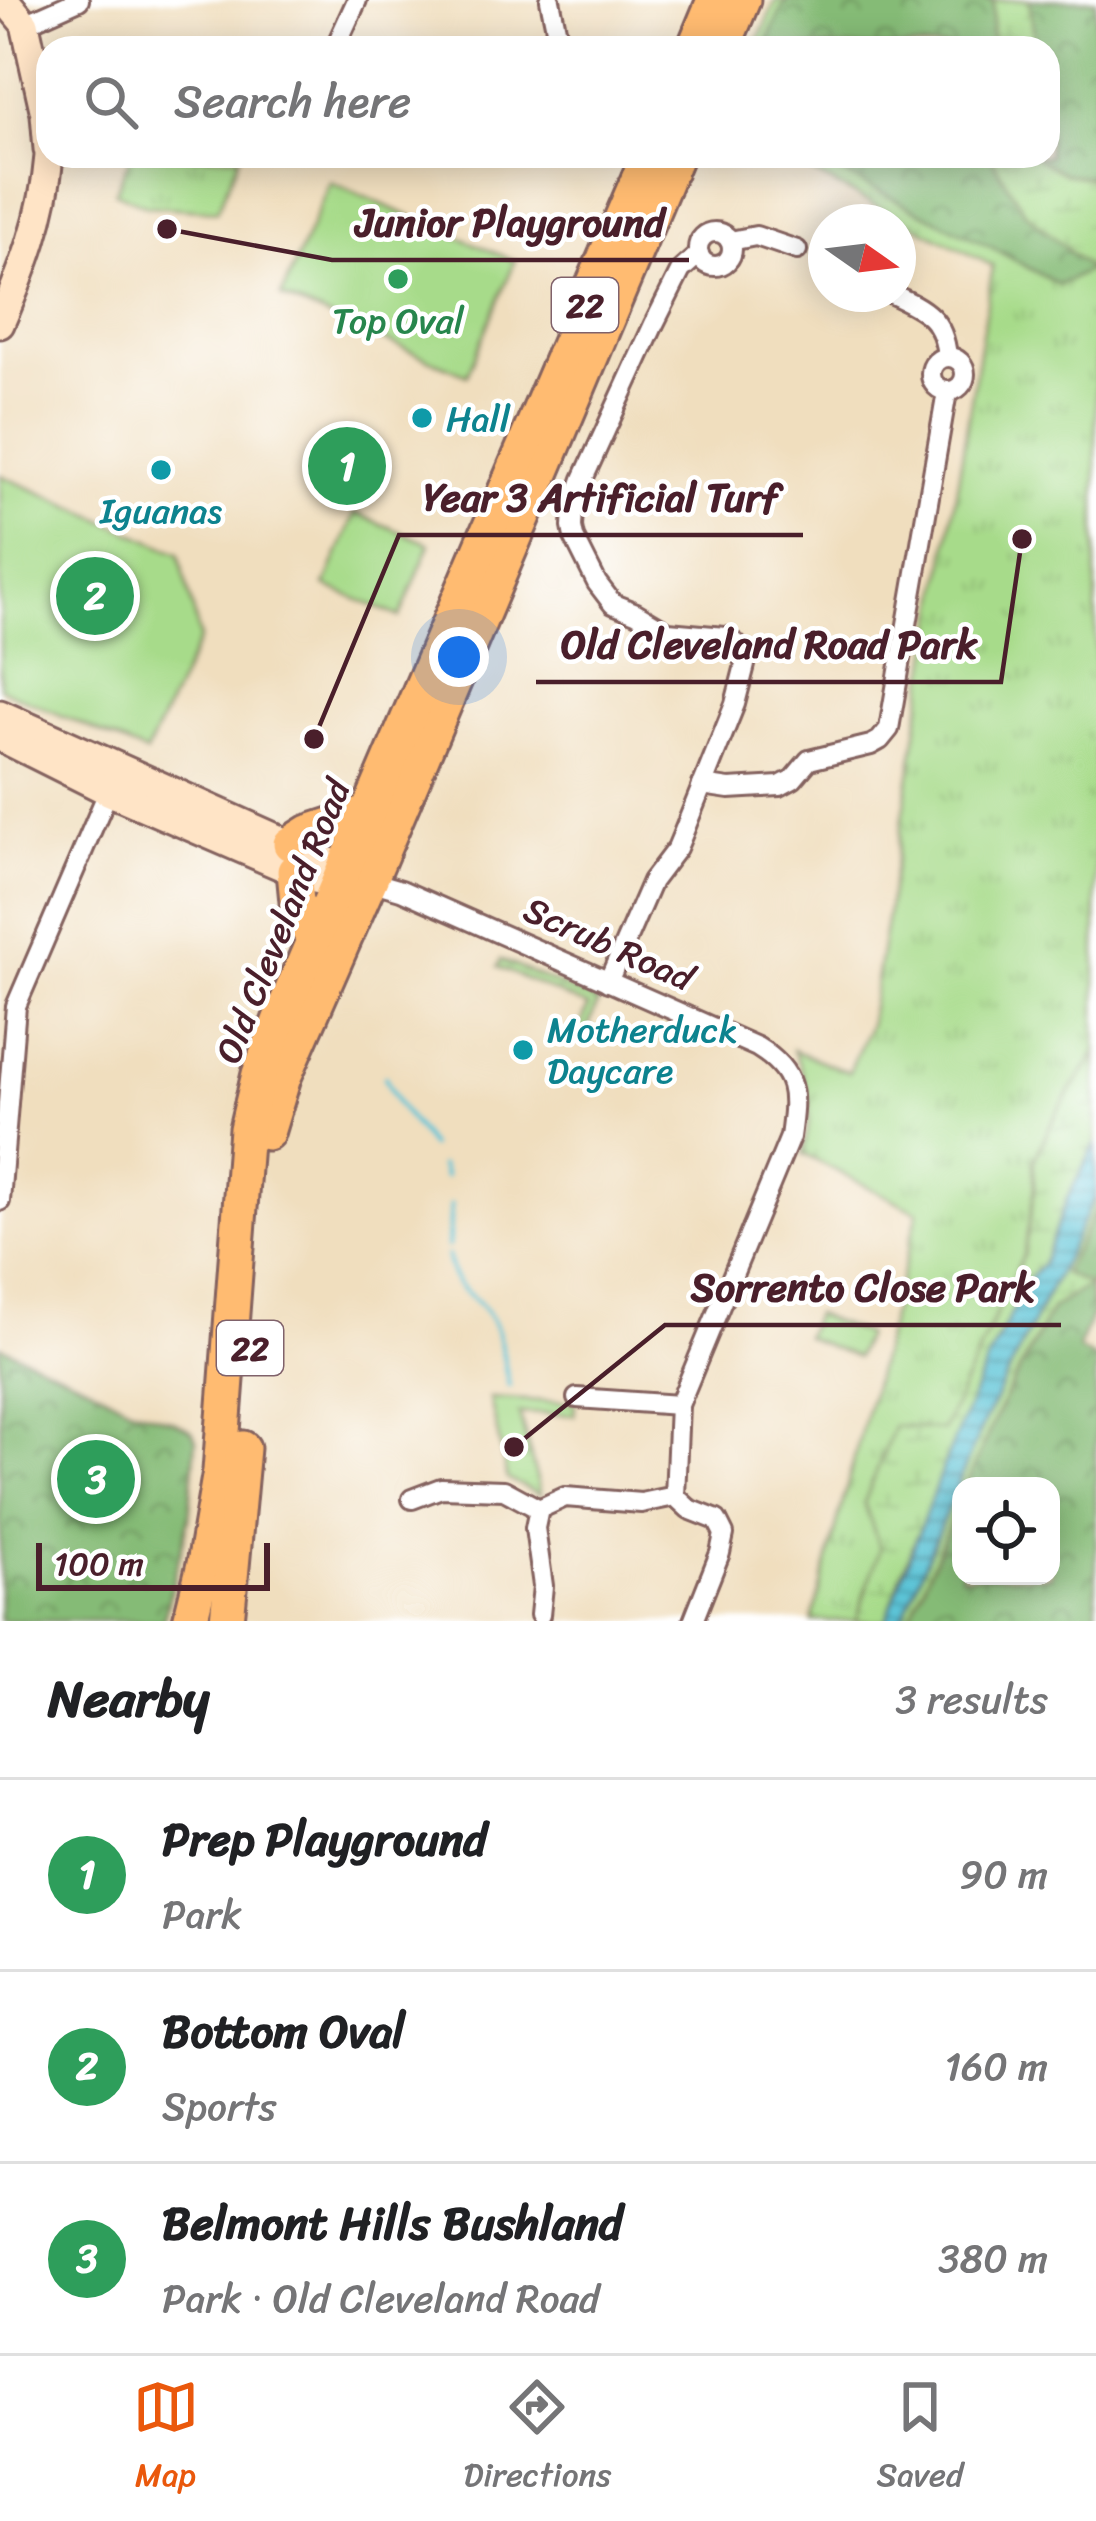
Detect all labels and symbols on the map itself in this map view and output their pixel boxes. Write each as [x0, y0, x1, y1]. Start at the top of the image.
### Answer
callout: Junior Playground [332, 185, 689, 260]
text: Junior Playground [354, 188, 668, 257]
north arrow [808, 204, 916, 312]
marker: Top Oval [385, 266, 411, 292]
road number: 22 [552, 278, 618, 332]
place label: Top Oval [332, 289, 465, 353]
place label: Hall [446, 387, 511, 451]
marker: Hall [409, 405, 435, 431]
pin: 1 [308, 421, 386, 511]
marker: Iguanas [148, 457, 174, 483]
callout: Year 3 Artificial Turf [399, 460, 803, 535]
text: Year 3 Artificial Turf [424, 463, 784, 532]
place label: Iguanas [99, 479, 222, 543]
pin: 2 [56, 551, 134, 641]
callout: Old Cleveland Road Park [536, 607, 1001, 682]
text: Old Cleveland Road Park [561, 610, 978, 679]
your location [429, 627, 489, 687]
street label: Old Cleveland Road [197, 768, 370, 1073]
street label: Scrub Road [513, 878, 707, 1011]
place label: Motherduck Daycare [547, 998, 738, 1103]
marker: Motherduck Daycare [510, 1037, 536, 1063]
callout: Sorrento Close Park [665, 1250, 1061, 1325]
text: Sorrento Close Park [690, 1253, 1036, 1322]
road number: 22 [217, 1321, 283, 1375]
pin: 3 [57, 1434, 135, 1524]
scale bar [36, 1537, 270, 1590]

